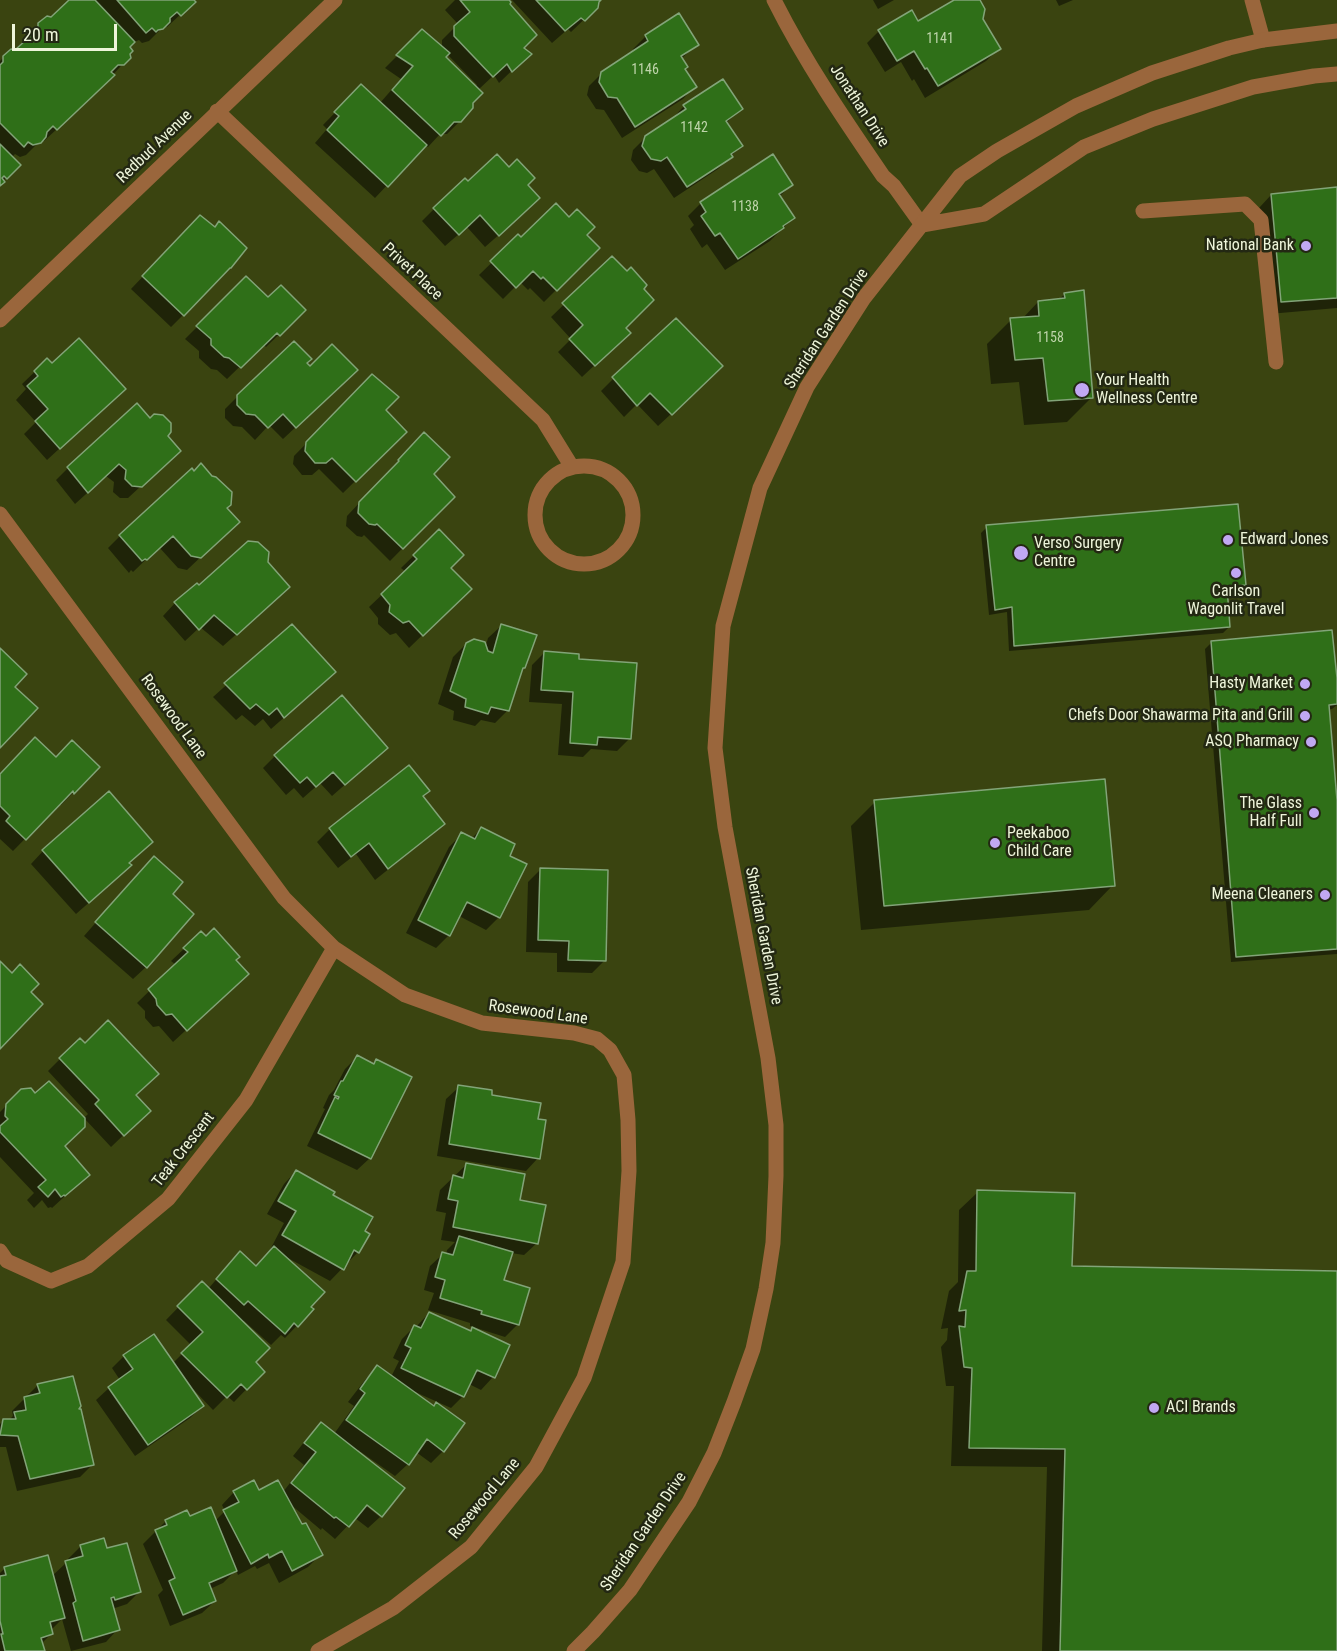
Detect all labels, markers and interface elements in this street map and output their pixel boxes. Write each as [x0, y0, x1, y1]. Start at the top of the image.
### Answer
scale bar [15, 12, 120, 50]
text: 20 m [23, 24, 58, 45]
house number: 1141 [926, 31, 954, 47]
street label: Jonathan Drive [825, 61, 893, 151]
house number: 1146 [631, 62, 659, 78]
street label: Redbud Avenue [113, 106, 197, 188]
house number: 1142 [680, 120, 708, 136]
house number: 1138 [731, 199, 759, 215]
place label: National Bank [1206, 236, 1294, 256]
street label: Privet Place [378, 239, 446, 305]
marker: National Bank [1299, 239, 1313, 253]
street label: Sheridan Garden Drive [781, 265, 873, 393]
house number: 1158 [1036, 330, 1064, 346]
place label: Your Health Wellness Centre [1096, 371, 1198, 409]
marker: Your Health Wellness Centre [1073, 381, 1091, 399]
place label: Edward Jones [1240, 530, 1328, 550]
marker: Edward Jones [1221, 533, 1235, 547]
place label: Verso Surgery Centre [1034, 534, 1122, 572]
marker: Verso Surgery Centre [1012, 544, 1030, 562]
marker: Carlson Wagonlit Travel [1229, 566, 1243, 580]
place label: Carlson Wagonlit Travel [1188, 582, 1284, 620]
street label: Rosewood Lane [136, 671, 210, 763]
place label: Hasty Market [1209, 674, 1293, 694]
marker: Hasty Market [1298, 677, 1312, 691]
place label: Chefs Door Shawarma Pita and Grill [1068, 706, 1293, 726]
marker: Chefs Door Shawarma Pita and Grill [1298, 709, 1312, 723]
place label: ASQ Pharmacy [1205, 732, 1299, 752]
marker: ASQ Pharmacy [1304, 735, 1318, 749]
place label: The Glass Half Full [1239, 794, 1302, 832]
marker: The Glass Half Full [1307, 806, 1321, 820]
place label: Peekaboo Child Care [1007, 824, 1072, 862]
marker: Peekaboo Child Care [988, 836, 1002, 850]
street label: Sheridan Garden Drive [740, 866, 786, 1006]
place label: Meena Cleaners [1212, 885, 1313, 905]
marker: Meena Cleaners [1318, 888, 1332, 902]
street label: Rosewood Lane [487, 997, 589, 1029]
street label: Teak Crescent [149, 1109, 219, 1191]
place label: ACI Brands [1166, 1398, 1236, 1418]
marker: ACI Brands [1147, 1401, 1161, 1415]
street label: Rosewood Lane [446, 1455, 524, 1543]
street label: Sheridan Garden Drive [597, 1469, 691, 1595]

